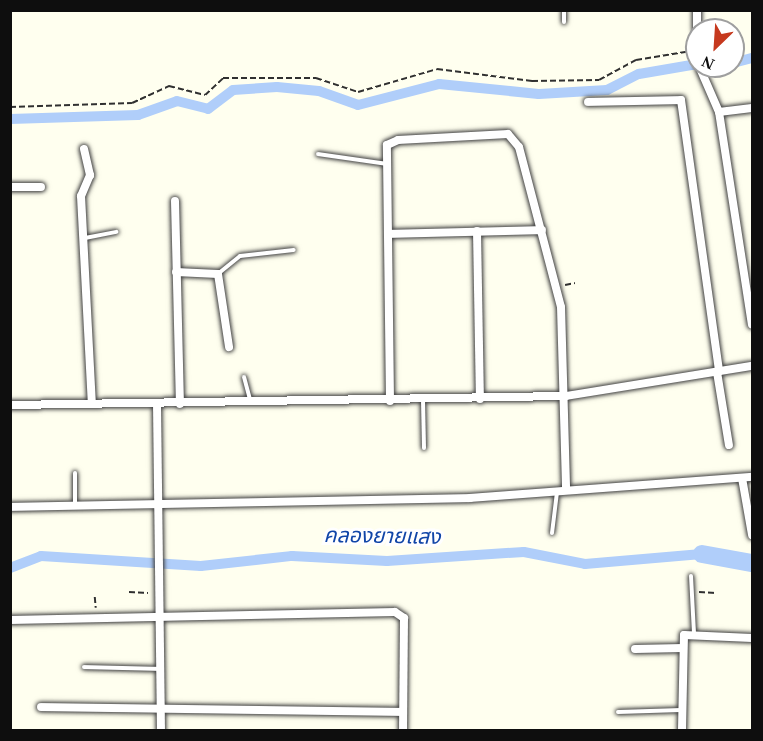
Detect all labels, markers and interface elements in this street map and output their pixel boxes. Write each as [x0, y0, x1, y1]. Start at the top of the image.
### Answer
north arrow [685, 18, 745, 78]
text: N [699, 53, 717, 73]
water label: คลองยายแสง [323, 522, 441, 550]

